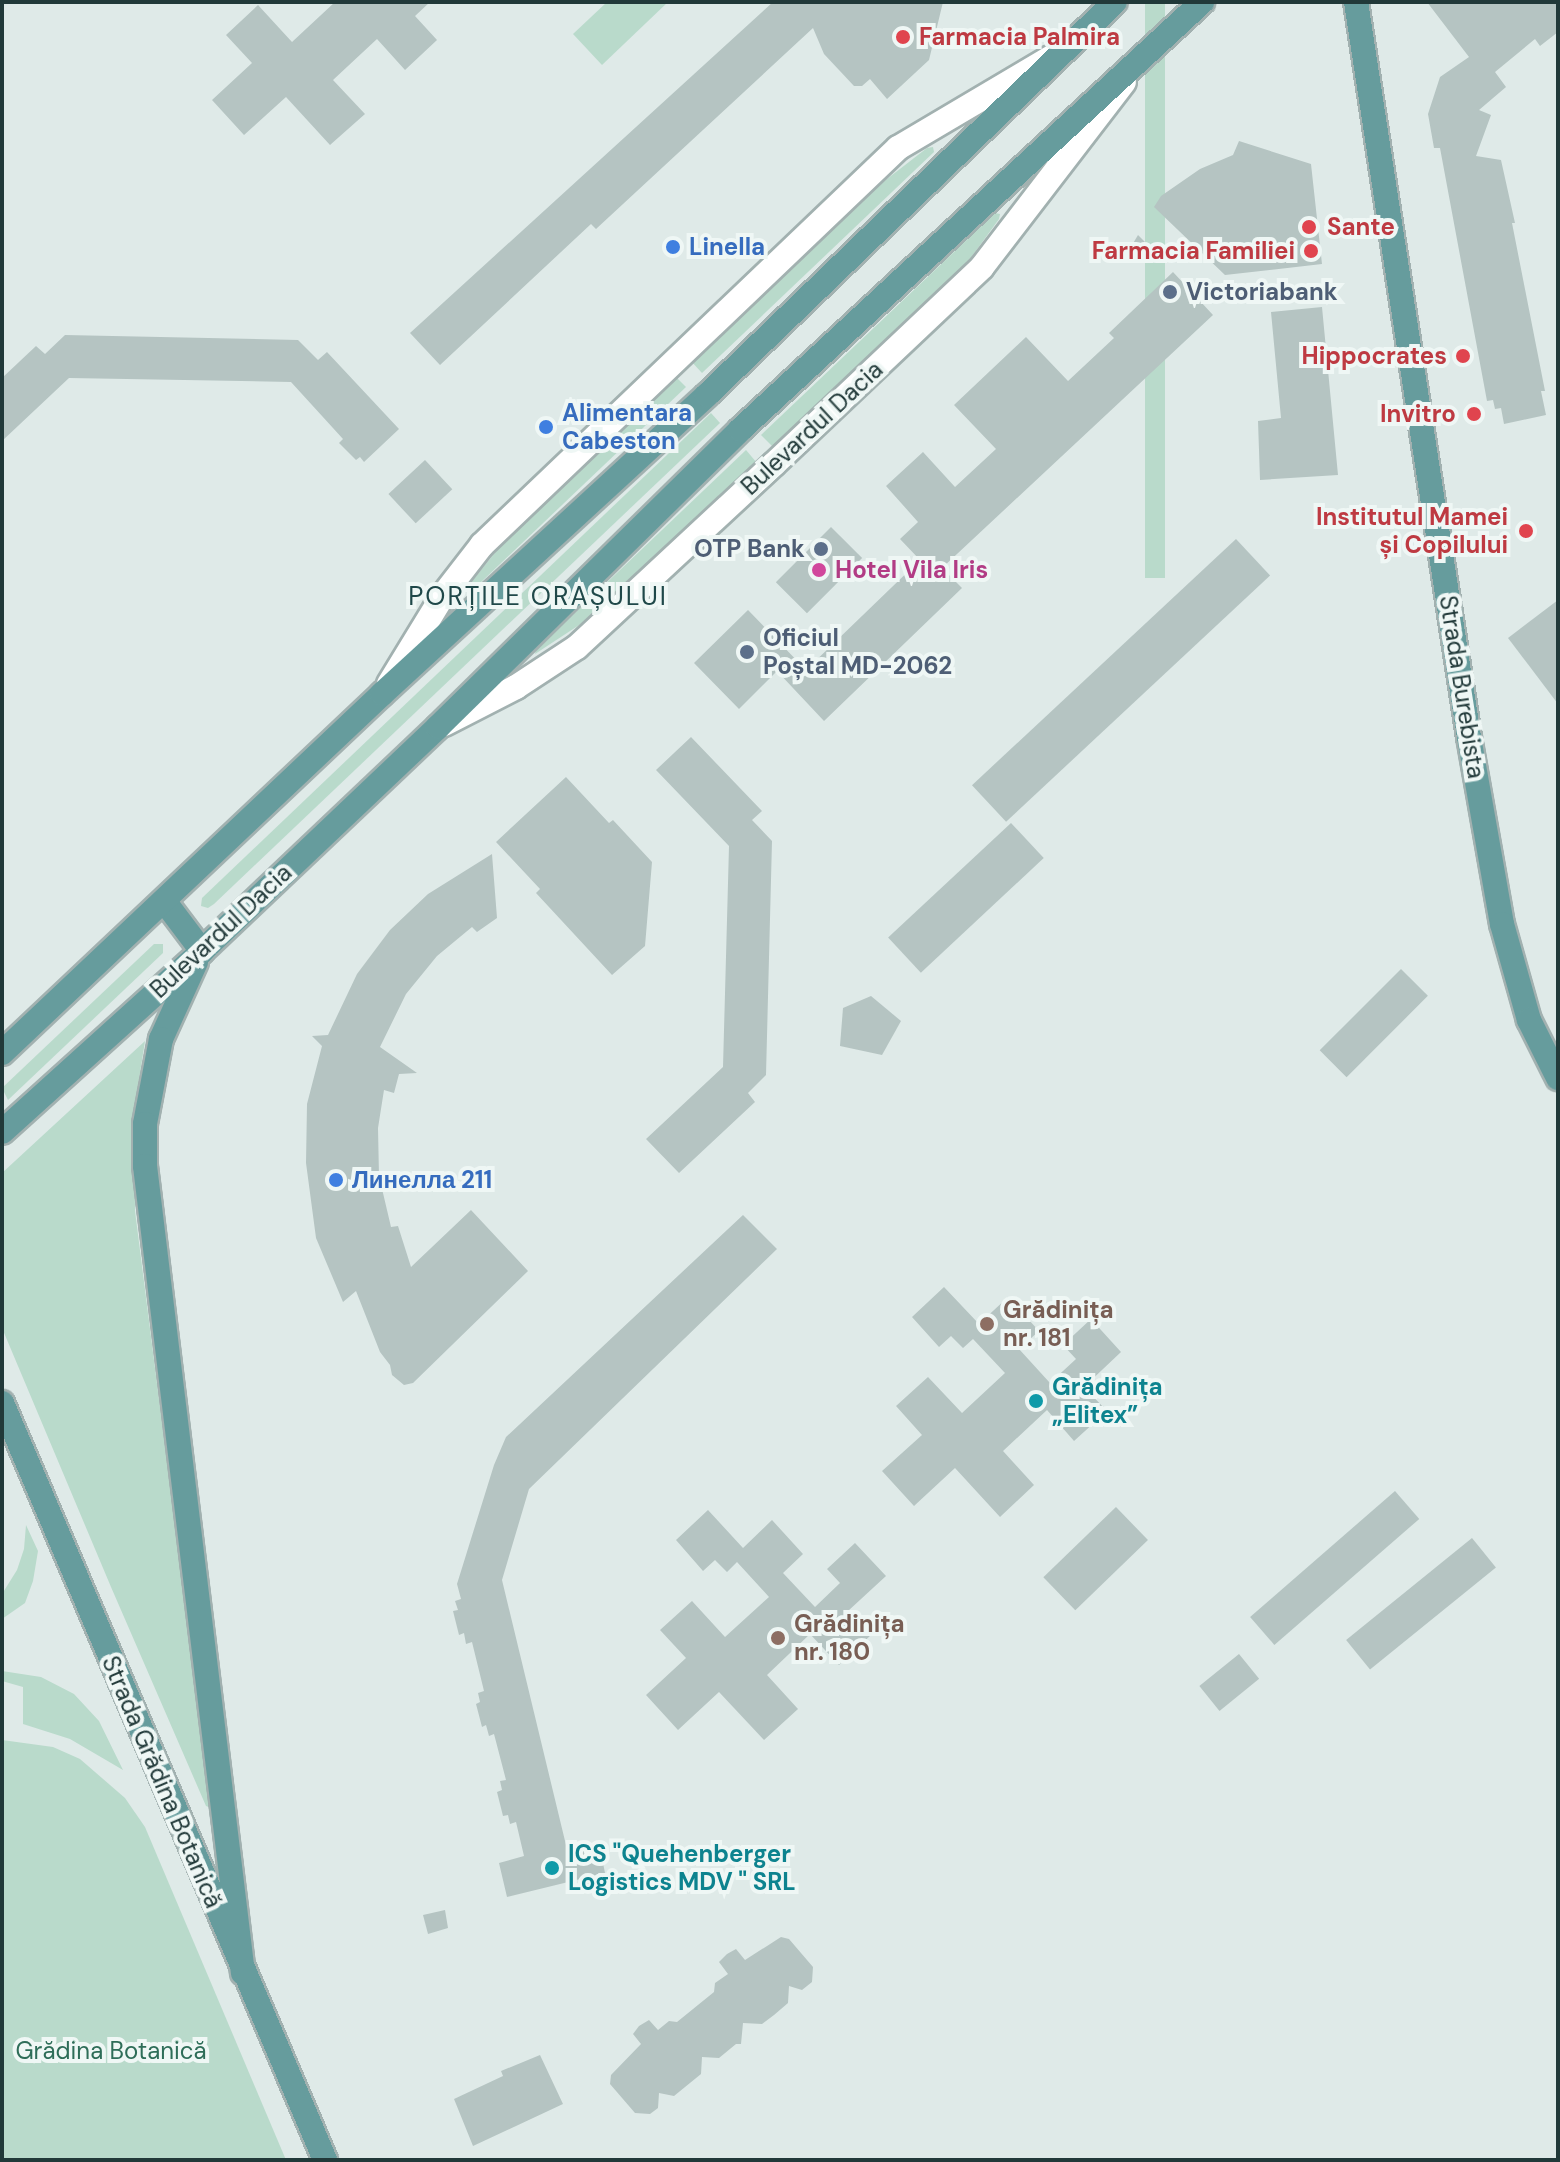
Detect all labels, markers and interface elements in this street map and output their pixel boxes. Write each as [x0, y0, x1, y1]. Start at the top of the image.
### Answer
place label: Farmacia Palmira [919, 23, 1120, 51]
marker: Farmacia Palmira [894, 28, 912, 46]
place label: Sante [1327, 213, 1395, 241]
marker: Sante [1298, 216, 1320, 238]
place label: Linella [689, 233, 765, 261]
place label: Farmacia Familiei [1092, 237, 1295, 265]
marker: Linella [664, 238, 682, 256]
marker: Farmacia Familiei [1302, 242, 1320, 260]
place label: Victoriabank [1186, 278, 1338, 306]
marker: Victoriabank [1161, 283, 1179, 301]
place label: Hippocrates [1302, 342, 1447, 370]
marker: Hippocrates [1454, 347, 1472, 365]
street label: Bulevardul Dacia [735, 355, 889, 501]
place label: Alimentara Cabeston [562, 399, 692, 455]
place label: Invitro [1380, 400, 1456, 428]
marker: Invitro [1463, 403, 1485, 425]
marker: Alimentara Cabeston [537, 418, 555, 436]
place label: Institutul Mamei și Copilului [1316, 503, 1508, 559]
marker: Institutul Mamei și Copilului [1515, 520, 1537, 542]
place label: OTP Bank [694, 535, 805, 563]
marker: OTP Bank [812, 540, 830, 558]
place label: Hotel Vila Iris [835, 556, 988, 584]
marker: Hotel Vila Iris [810, 561, 828, 579]
district label: PORȚILE ORAȘULUI [408, 581, 668, 613]
street label: Strada Burebista [1433, 593, 1491, 781]
place label: Oficiul Poștal MD-2062 [763, 624, 952, 680]
marker: Oficiul Poștal MD-2062 [738, 643, 756, 661]
street label: Bulevardul Dacia [144, 858, 298, 1004]
place label: Линелла 211 [352, 1166, 492, 1194]
marker: Линелла 211 [327, 1171, 345, 1189]
place label: Grădinița nr. 181 [1003, 1296, 1114, 1352]
marker: Grădinița nr. 181 [978, 1315, 996, 1333]
place label: Grădinița „Elitex” [1052, 1373, 1163, 1429]
marker: Grădinița „Elitex” [1027, 1392, 1045, 1410]
place label: Grădinița nr. 180 [794, 1610, 905, 1666]
marker: Grădinița nr. 180 [769, 1629, 787, 1647]
street label: Strada Grădina Botanică [96, 1652, 228, 1912]
place label: ICS "Quehenberger Logistics MDV " SRL [568, 1840, 796, 1896]
marker: ICS "Quehenberger Logistics MDV " SRL [543, 1859, 561, 1877]
park label: Grădina Botanică [15, 2037, 207, 2065]

